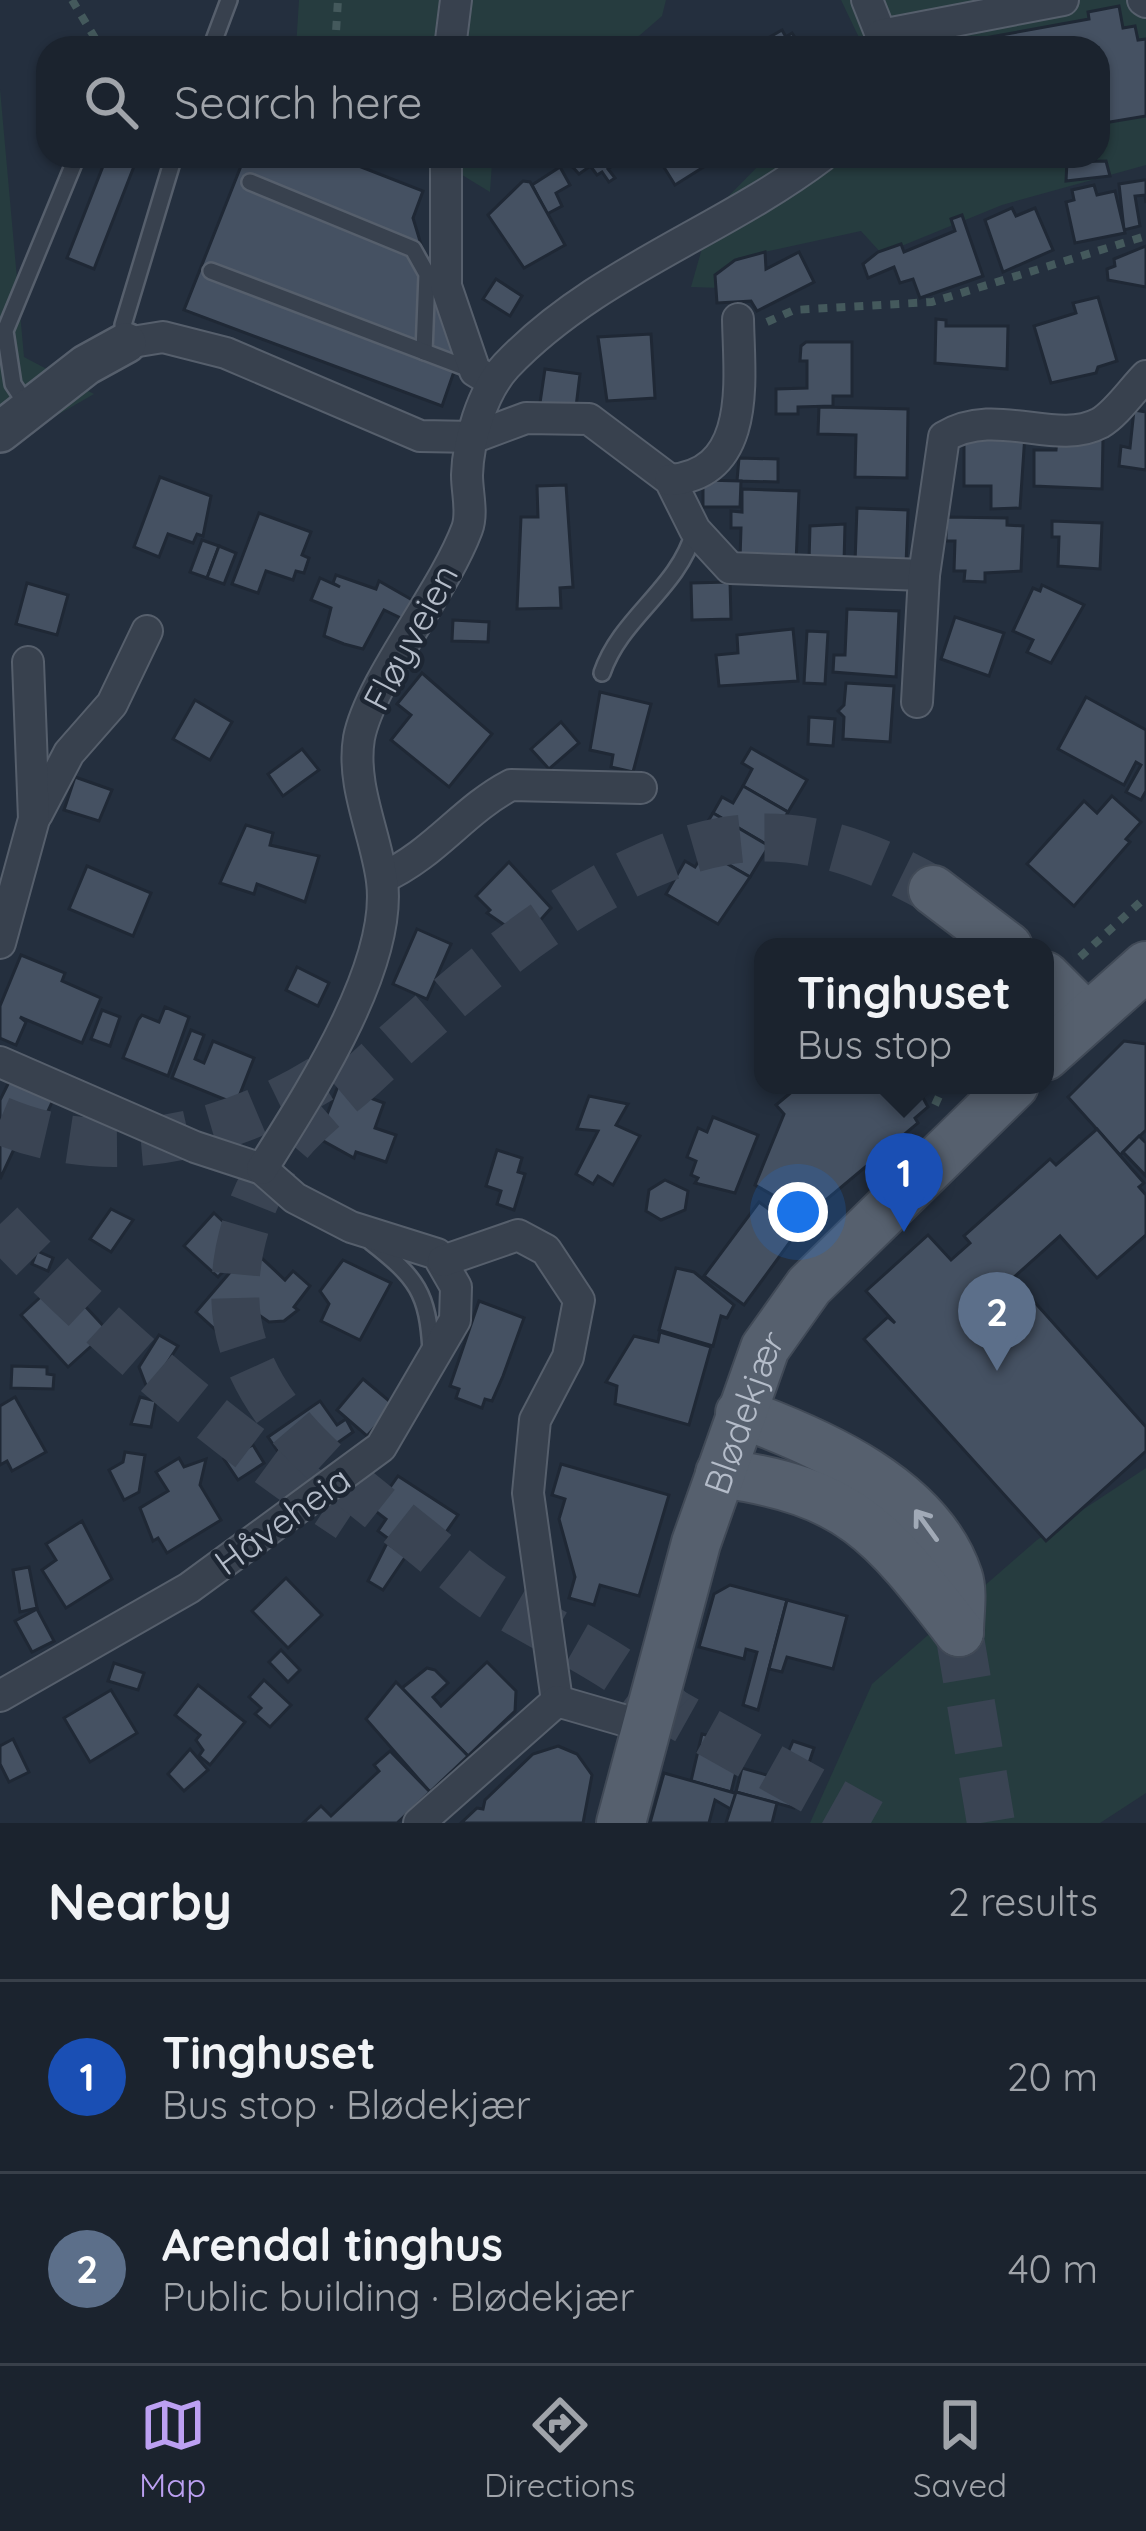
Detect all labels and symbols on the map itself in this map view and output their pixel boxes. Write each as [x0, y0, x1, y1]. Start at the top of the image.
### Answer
street label: Fløyveien [353, 556, 467, 718]
pin: 1 [865, 1133, 943, 1232]
your location [768, 1182, 828, 1242]
pin: 2 [958, 1272, 1036, 1371]
street label: Blødekjær [693, 1320, 794, 1500]
street label: Håveheia [205, 1456, 359, 1584]
one-way arrow [914, 1509, 940, 1542]

